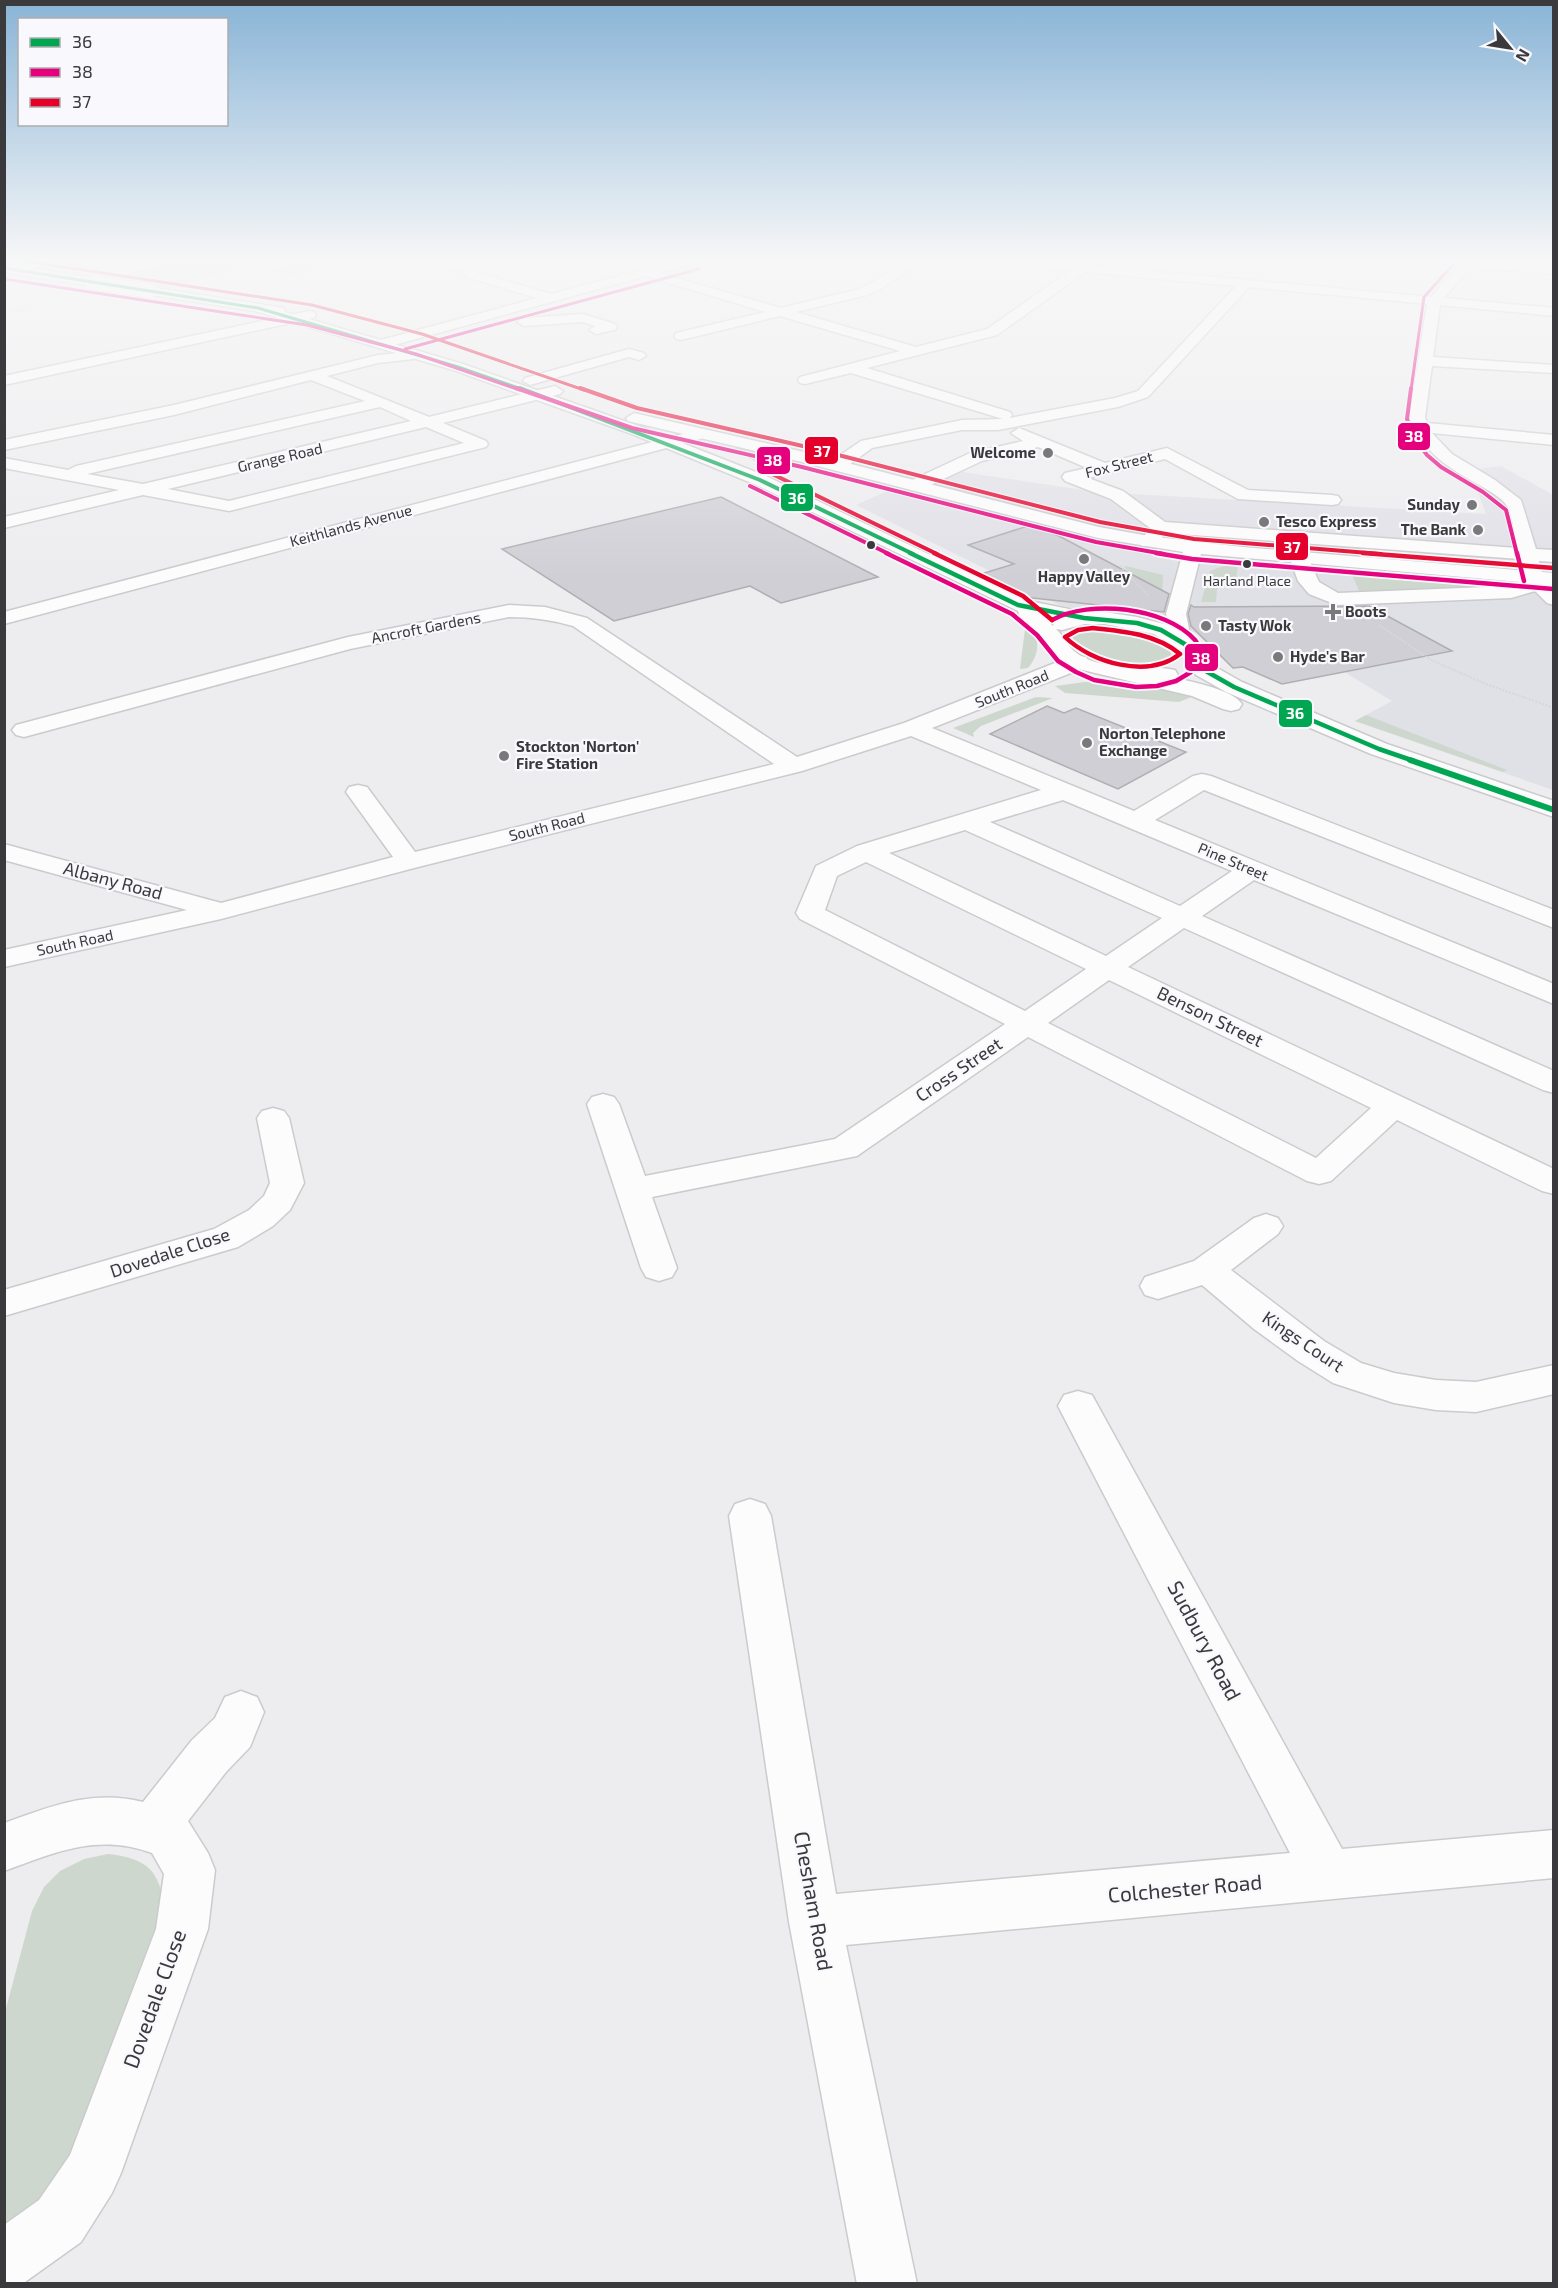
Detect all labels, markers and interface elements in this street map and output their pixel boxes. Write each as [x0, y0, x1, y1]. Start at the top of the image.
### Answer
legend [18, 18, 228, 126]
north arrow [1480, 18, 1540, 78]
text: 36 [72, 30, 92, 52]
text: N [1512, 46, 1535, 66]
text: 38 [72, 60, 93, 82]
text: 37 [72, 90, 91, 112]
line badge: 38 [1397, 422, 1431, 451]
text: 38 [1404, 426, 1424, 445]
line badge: 37 [804, 436, 839, 465]
street label: Grange Road [236, 439, 324, 476]
text: 37 [813, 441, 831, 460]
place label: Welcome [970, 443, 1036, 461]
line badge: 38 [756, 446, 791, 475]
marker: Welcome [1041, 446, 1055, 460]
street label: Fox Street [1083, 447, 1155, 481]
text: 38 [763, 450, 783, 469]
line badge: 36 [780, 483, 814, 512]
text: 36 [788, 488, 806, 507]
place label: Sunday [1407, 495, 1461, 514]
marker: Sunday [1465, 498, 1479, 512]
street label: Keithlands Avenue [288, 500, 414, 550]
place label: Tesco Express [1276, 512, 1376, 530]
marker: Tesco Express [1257, 515, 1271, 529]
place label: The Bank [1401, 520, 1467, 538]
marker: The Bank [1471, 523, 1485, 537]
line badge: 37 [1275, 532, 1309, 561]
text: 37 [1283, 537, 1301, 556]
unlabelled marker [865, 539, 877, 551]
marker: Happy Valley [1077, 552, 1091, 566]
marker: Harland Place [1241, 558, 1253, 570]
place label: Happy Valley [1038, 567, 1131, 586]
place label: Harland Place [1203, 572, 1291, 589]
place label: Boots [1345, 602, 1386, 620]
marker: Boots [1326, 605, 1340, 619]
street label: Ancroft Gardens [370, 608, 482, 646]
place label: Tasty Wok [1218, 616, 1292, 635]
marker: Tasty Wok [1199, 619, 1213, 633]
line badge: 38 [1184, 643, 1219, 672]
place label: Hyde's Bar [1290, 647, 1366, 666]
text: 38 [1191, 648, 1211, 667]
marker: Hyde's Bar [1271, 650, 1285, 664]
street label: South Road [972, 665, 1051, 711]
line badge: 36 [1278, 699, 1313, 728]
text: 36 [1286, 703, 1304, 722]
place label: Norton Telephone Exchange [1099, 724, 1226, 759]
marker: Norton Telephone Exchange [1080, 736, 1094, 750]
place label: Stockton 'Norton' Fire Station [516, 737, 639, 772]
marker: Stockton 'Norton' Fire Station [497, 749, 511, 763]
street label: South Road [507, 808, 587, 844]
street label: Pine Street [1196, 838, 1271, 884]
street label: Albany Road [61, 856, 165, 904]
street label: South Road [35, 925, 115, 959]
street label: Benson Street [1154, 981, 1267, 1051]
street label: Cross Street [911, 1032, 1006, 1106]
street label: Dovedale Close [107, 1222, 233, 1282]
street label: Kings Court [1259, 1306, 1349, 1377]
street label: Sudbury Road [1163, 1576, 1247, 1704]
street label: Chesham Road [790, 1829, 839, 1972]
street label: Colchester Road [1107, 1868, 1263, 1907]
street label: Dovedale Close [117, 1926, 190, 2071]

